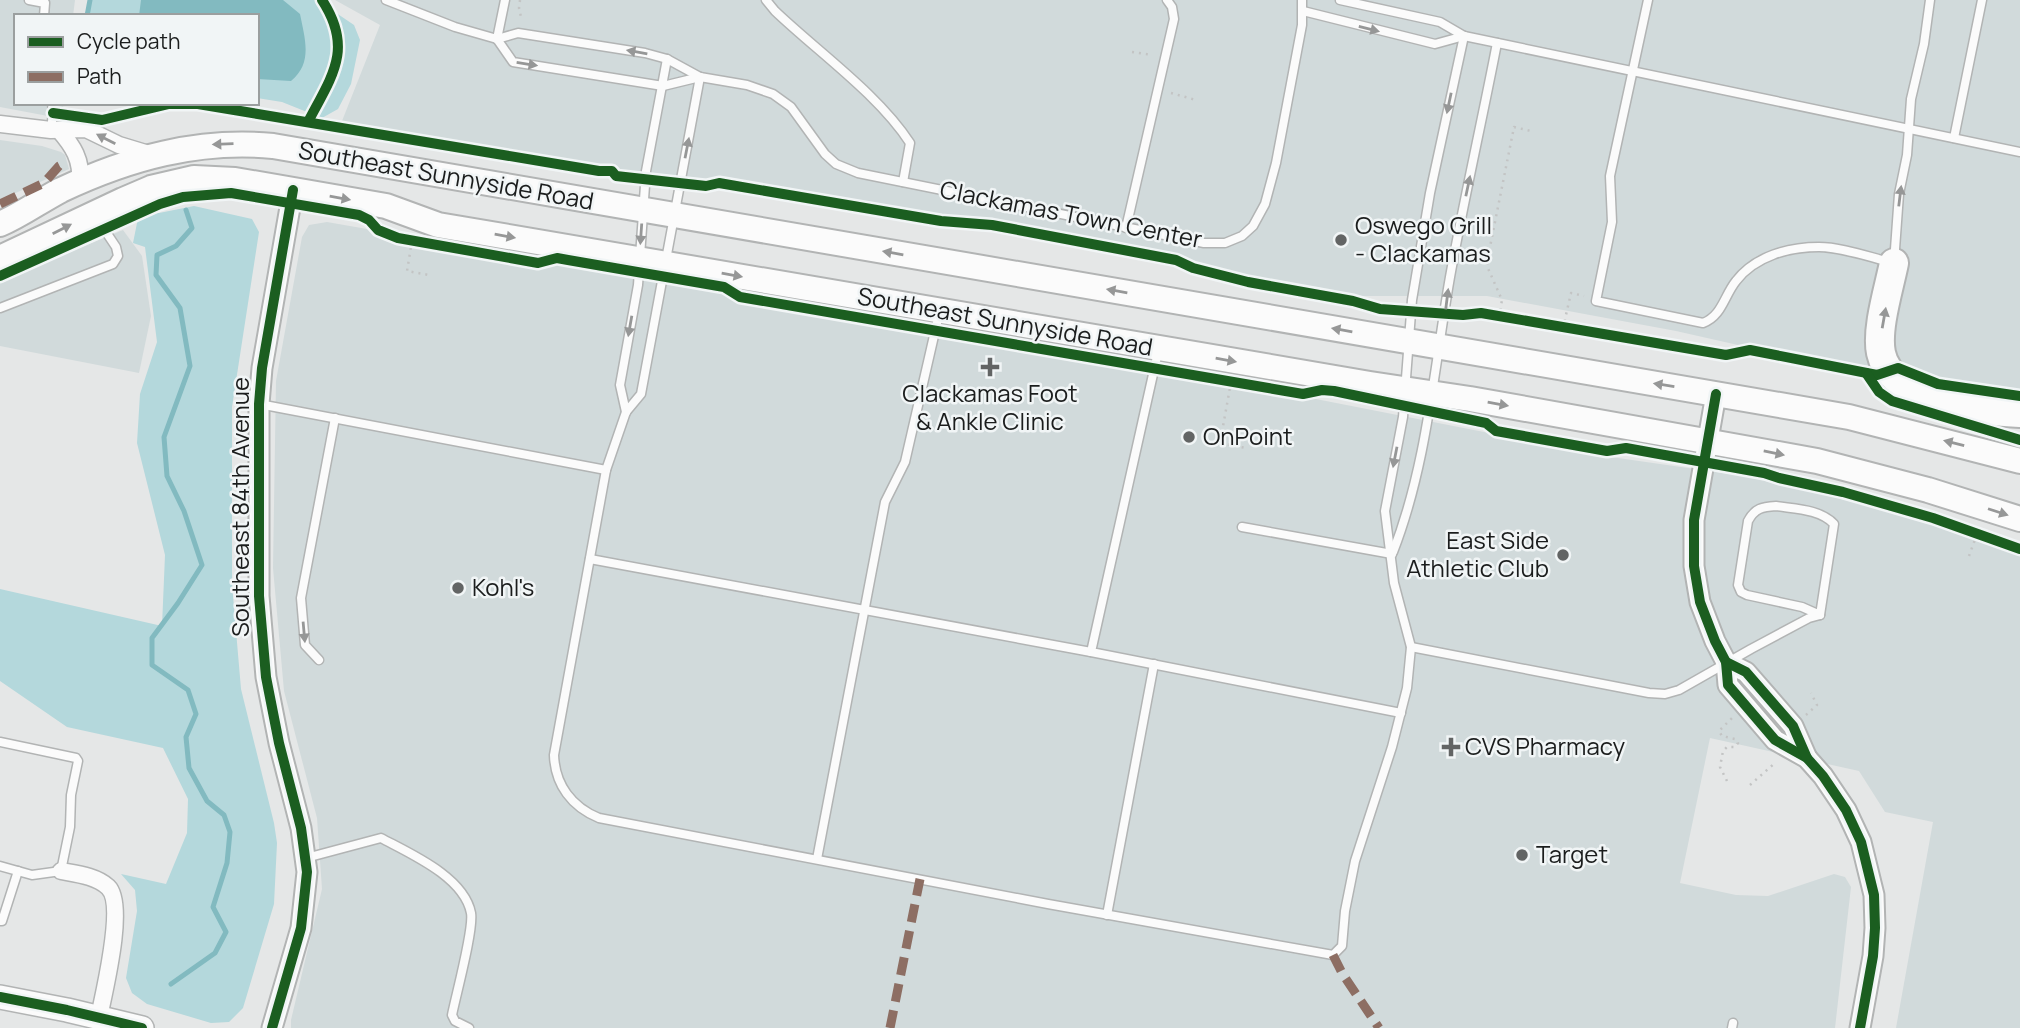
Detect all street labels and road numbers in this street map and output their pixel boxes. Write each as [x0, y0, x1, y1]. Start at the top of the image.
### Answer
street label: Southeast Sunnyside Road [296, 132, 596, 217]
street label: Clackamas Town Center [937, 172, 1205, 255]
street label: Southeast Sunnyside Road [855, 278, 1155, 363]
street label: Southeast 84th Avenue [223, 377, 256, 637]

